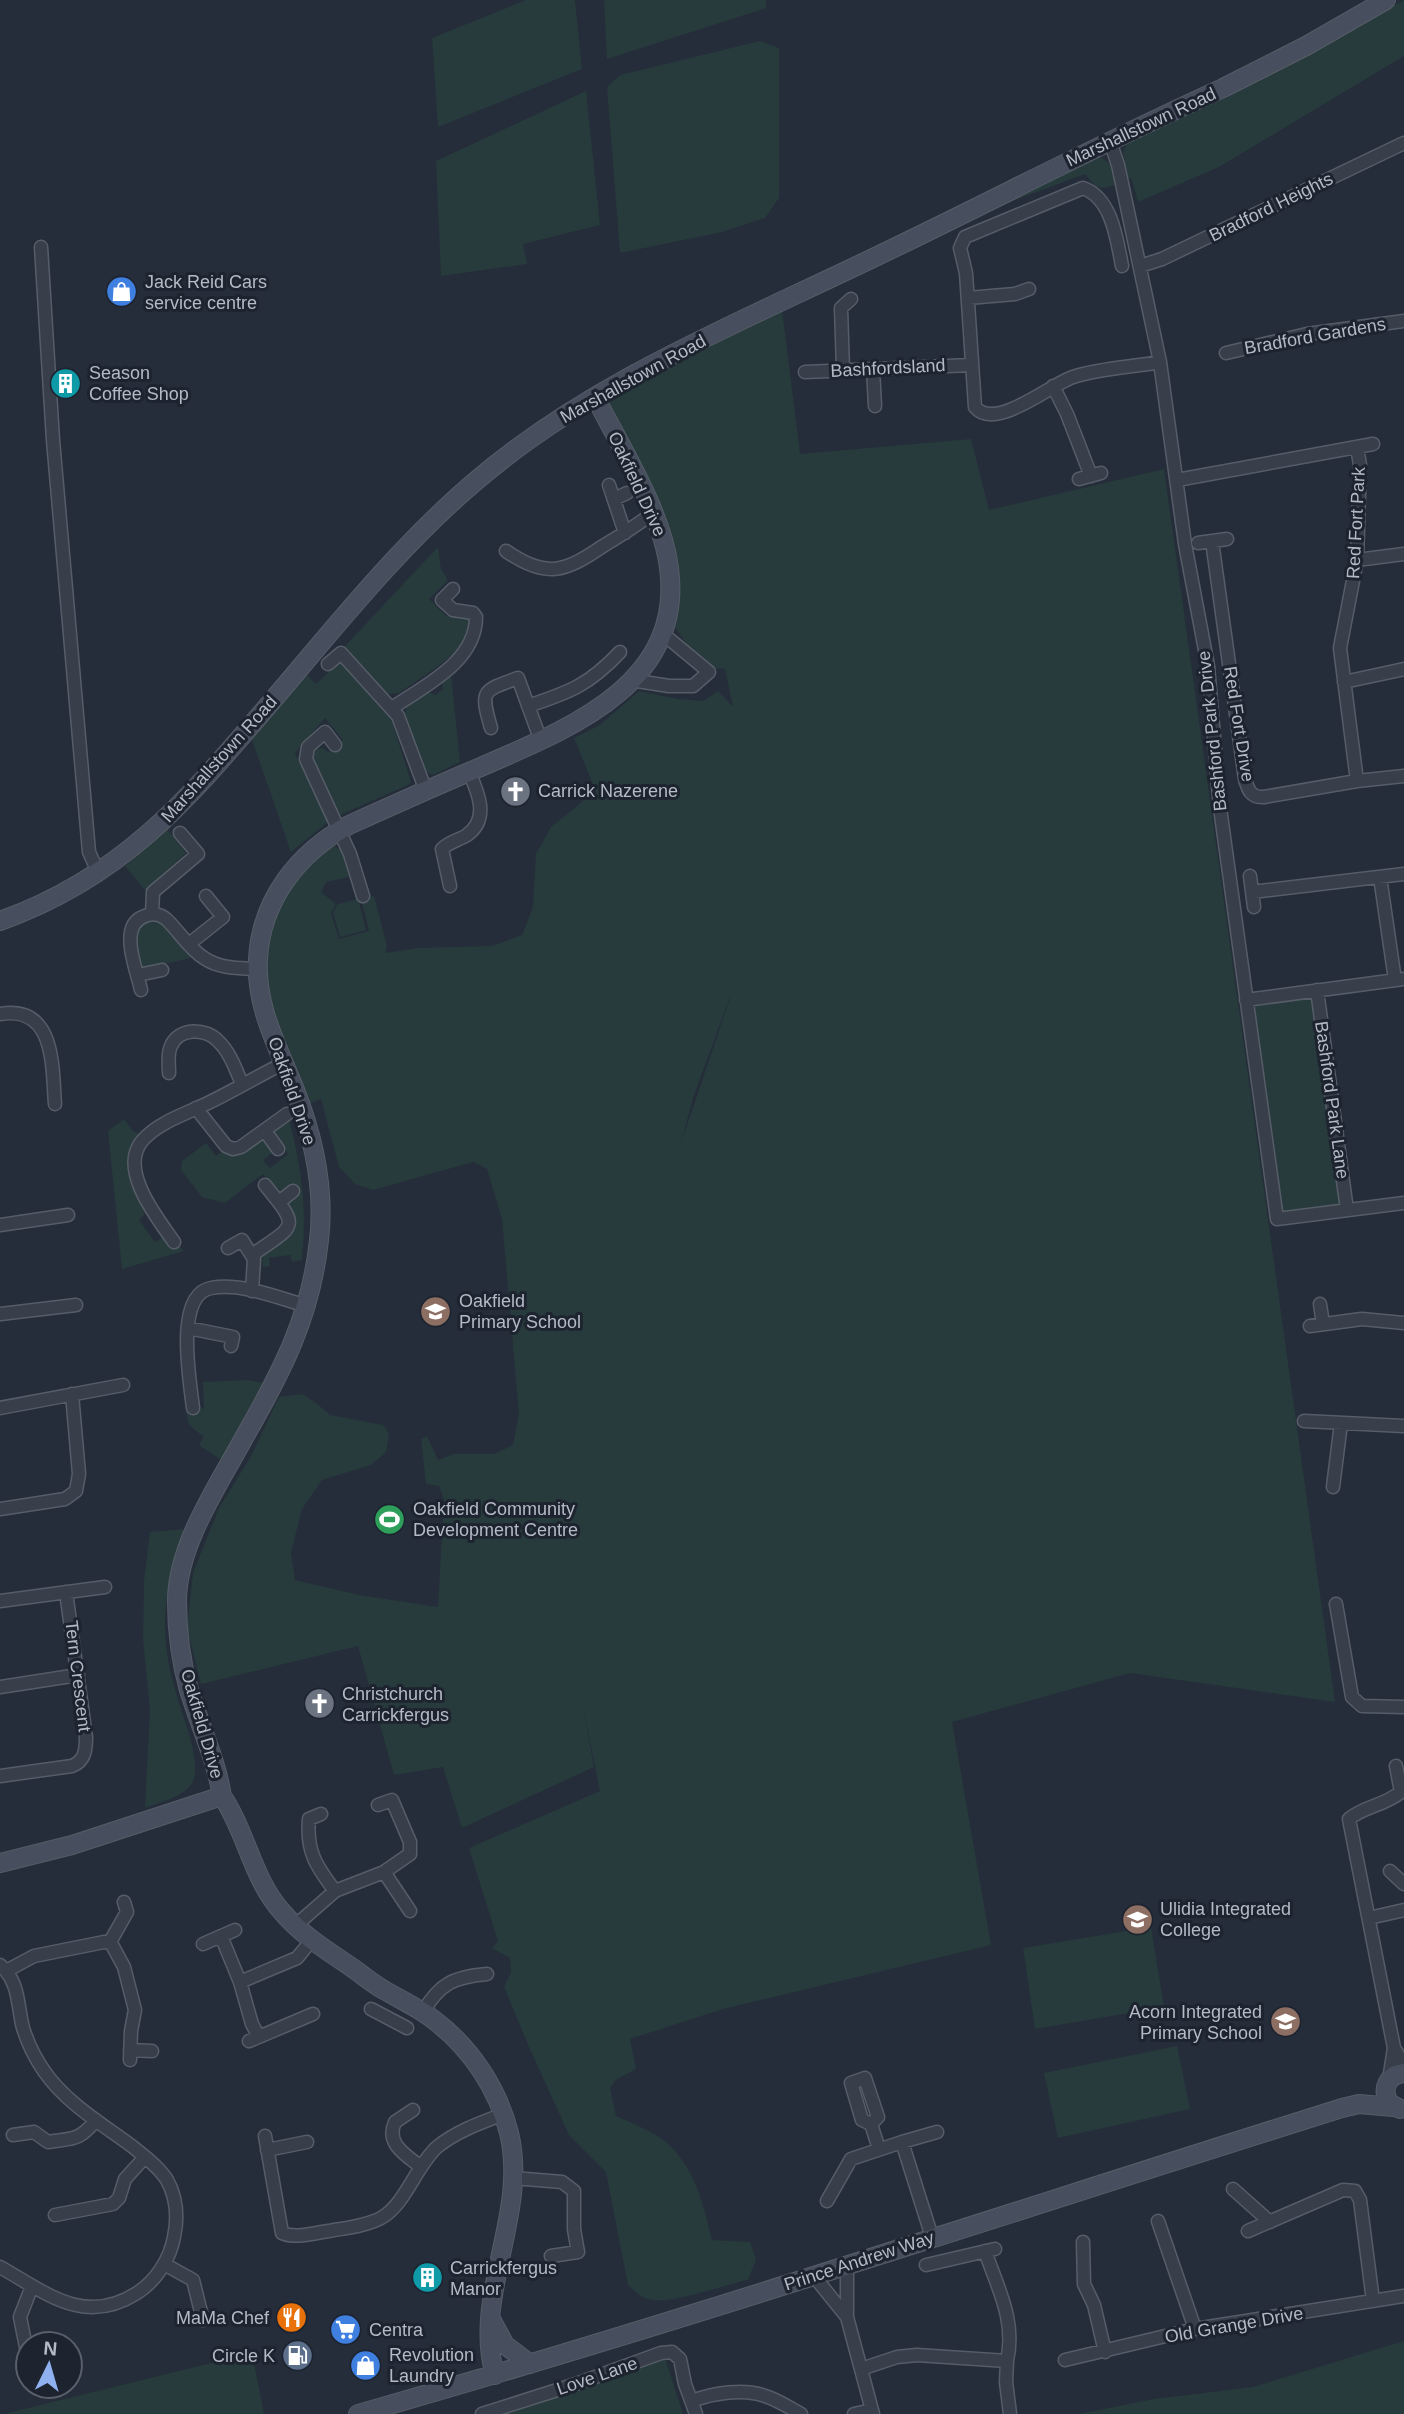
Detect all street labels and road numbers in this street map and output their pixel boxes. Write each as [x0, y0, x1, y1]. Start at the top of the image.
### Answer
street label: Marshallstown Road [1063, 83, 1219, 171]
street label: Bradford Heights [1206, 168, 1336, 246]
street label: Bradford Gardens [1243, 314, 1387, 358]
street label: Marshallstown Road [557, 331, 709, 427]
street label: Bashfordsland [830, 355, 946, 381]
street label: Oakfield Drive [604, 429, 670, 539]
street label: Red Fort Park [1343, 466, 1369, 579]
street label: Bashford Park Drive [1194, 650, 1230, 812]
street label: Red Fort Drive [1220, 665, 1258, 783]
street label: Marshallstown Road [157, 692, 281, 826]
street label: Bashford Park Lane [1311, 1020, 1353, 1180]
street label: Oakfield Drive [264, 1034, 320, 1148]
street label: Tern Crescent [61, 1619, 95, 1733]
street label: Oakfield Drive [177, 1667, 227, 1781]
street label: Prince Andrew Way [782, 2227, 936, 2295]
street label: Old Grange Drive [1163, 2303, 1305, 2347]
street label: Love Lane [554, 2353, 640, 2399]

